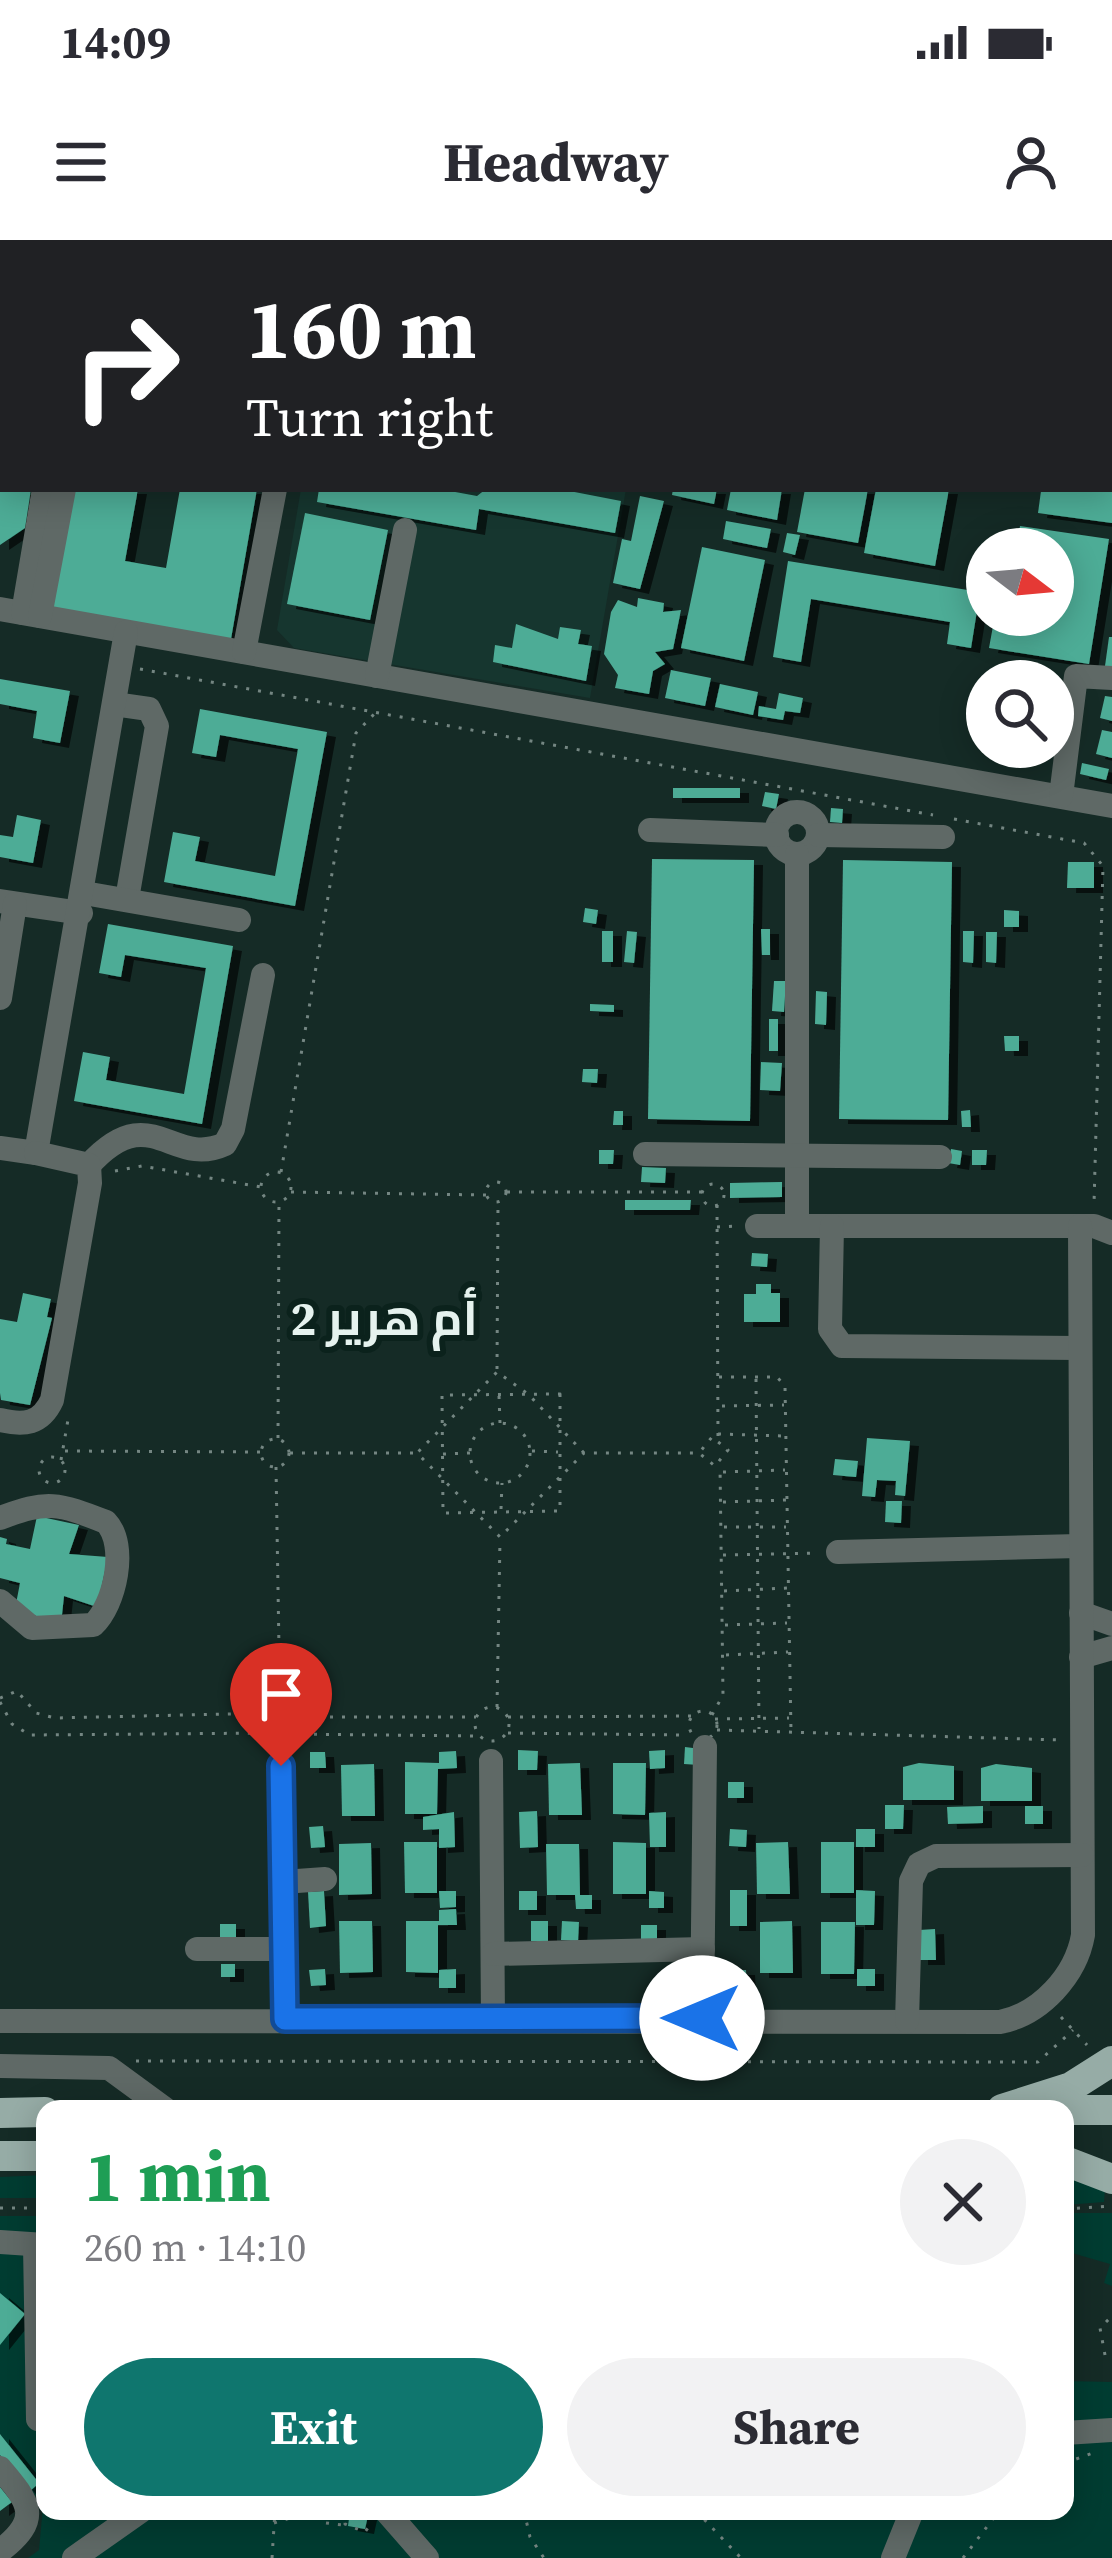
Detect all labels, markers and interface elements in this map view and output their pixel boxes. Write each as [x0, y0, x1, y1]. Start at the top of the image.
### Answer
text: 14:09 [60, 11, 171, 73]
text: Headway [443, 125, 669, 199]
icon: menu [48, 129, 114, 195]
icon: person [998, 129, 1064, 195]
text: 160 m [246, 271, 477, 386]
icon: right [48, 288, 204, 444]
text: Turn right [246, 380, 493, 454]
north arrow [966, 528, 1074, 636]
map controls [966, 528, 1074, 768]
button: search [966, 660, 1074, 768]
district label: أم هرير 2 [290, 1285, 478, 1351]
pin [230, 1643, 332, 1766]
icon: arrive [248, 1661, 314, 1727]
position arrow [639, 1955, 765, 2081]
text: 1 min [84, 2126, 271, 2225]
button: close [900, 2139, 1026, 2265]
text: 260 m · 14:10 [84, 2221, 306, 2274]
button: Exit [84, 2358, 543, 2496]
button: Share [567, 2358, 1026, 2496]

